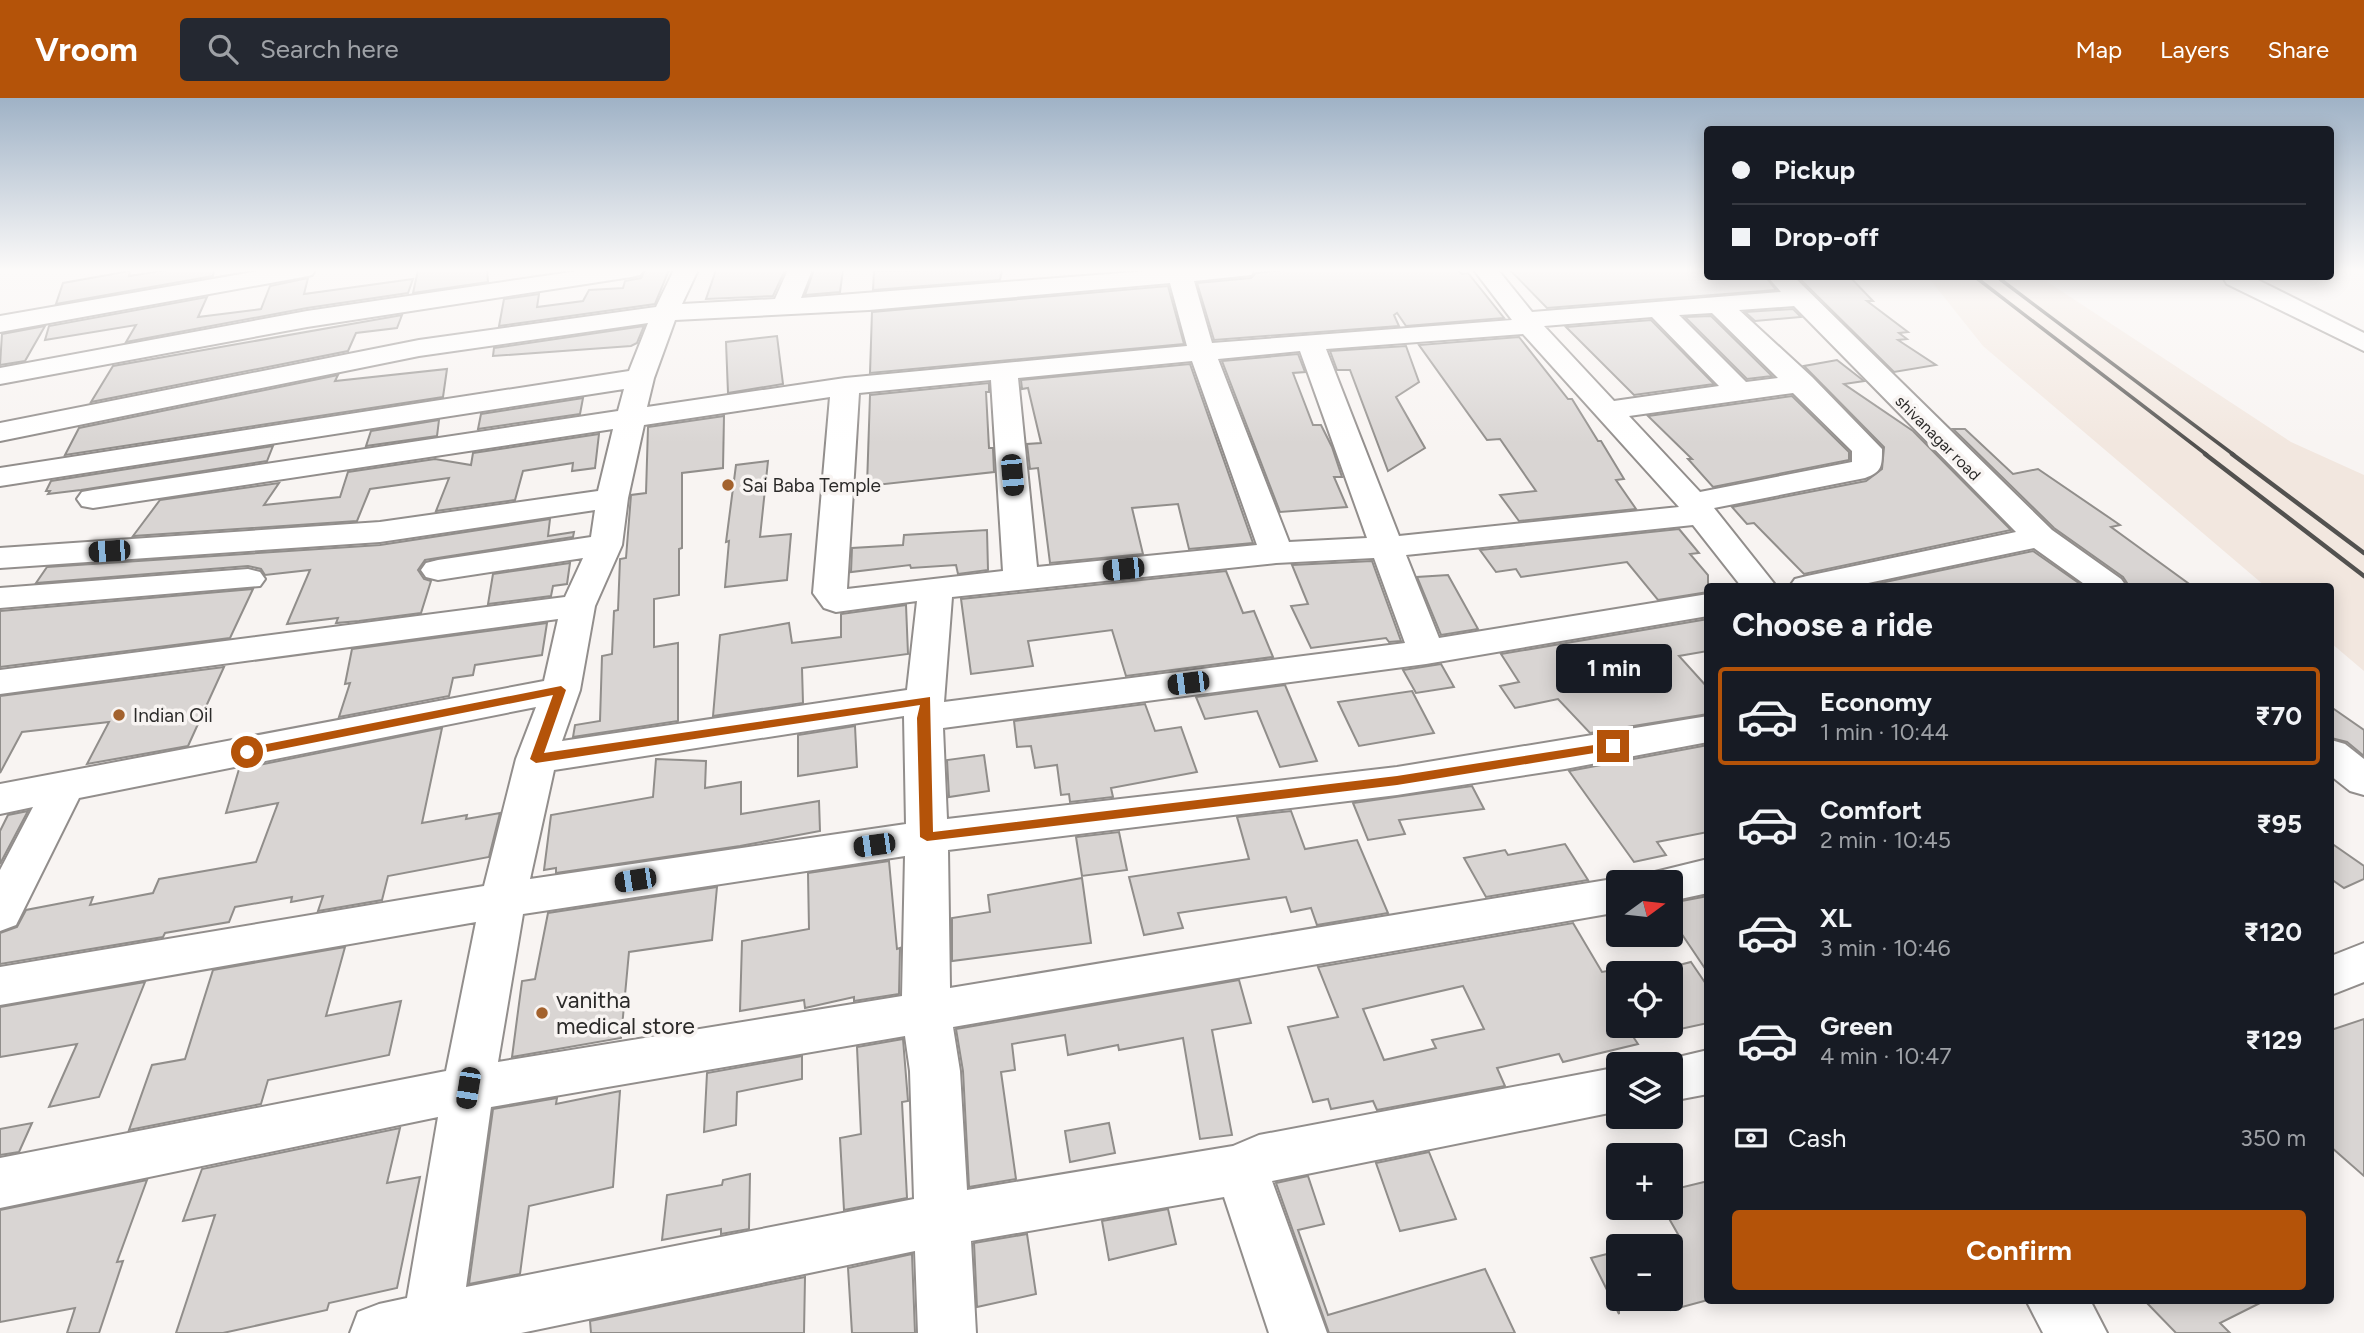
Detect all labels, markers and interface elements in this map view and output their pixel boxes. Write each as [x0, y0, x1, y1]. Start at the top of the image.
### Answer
search box [180, 18, 670, 81]
text: Vroom [35, 30, 138, 69]
icon: search [204, 30, 242, 68]
text: Search here [260, 33, 399, 65]
text: Map [2075, 35, 2122, 64]
text: Layers [2160, 35, 2229, 64]
text: Share [2267, 35, 2329, 64]
text: Pickup [1774, 154, 1855, 186]
text: Drop-off [1774, 221, 1879, 253]
street label: shivanagar road [1891, 391, 1985, 485]
car [1000, 453, 1025, 497]
place label: Sai Baba Temple [742, 474, 881, 497]
marker: Sai Baba Temple [720, 477, 736, 493]
car [88, 539, 131, 563]
car [1102, 556, 1145, 582]
text: Choose a ride [1732, 606, 1933, 644]
callout: 1 min [1555, 644, 1671, 694]
text: 1 min [1587, 654, 1641, 682]
car [1166, 670, 1211, 696]
icon: car [1736, 685, 1799, 748]
text: Economy [1820, 686, 1932, 718]
text: ₹70 [2255, 700, 2302, 732]
place label: Indian Oil [133, 704, 213, 727]
marker: Indian Oil [111, 707, 127, 723]
text: 1 min · 10:44 [1820, 718, 1949, 746]
route end [1597, 730, 1629, 762]
route start [231, 736, 263, 768]
icon: car [1736, 793, 1799, 856]
text: Comfort [1820, 794, 1922, 826]
text: ₹95 [2256, 808, 2302, 840]
text: 2 min · 10:45 [1820, 826, 1951, 854]
car [852, 832, 897, 858]
car [613, 866, 658, 894]
north arrow [1606, 870, 1684, 947]
map controls [1606, 870, 1683, 1311]
icon: car [1736, 901, 1799, 964]
text: XL [1820, 902, 1852, 934]
text: ₹120 [2244, 916, 2302, 948]
text: 3 min · 10:46 [1820, 934, 1951, 962]
button: locate [1606, 961, 1683, 1038]
place label: vanitha medical store [556, 986, 695, 1040]
marker: vanitha medical store [534, 1005, 550, 1021]
icon: car [1736, 1009, 1799, 1072]
text: Green [1820, 1010, 1893, 1042]
text: ₹129 [2245, 1024, 2302, 1056]
text: 4 min · 10:47 [1820, 1042, 1952, 1070]
button: layers [1606, 1052, 1683, 1129]
car [455, 1066, 482, 1110]
icon: cash [1732, 1119, 1770, 1157]
text: Cash [1788, 1122, 1847, 1154]
text: 350 m [2240, 1124, 2306, 1152]
button: + [1606, 1143, 1683, 1220]
button: Confirm [1732, 1210, 2306, 1290]
button: − [1606, 1234, 1683, 1311]

